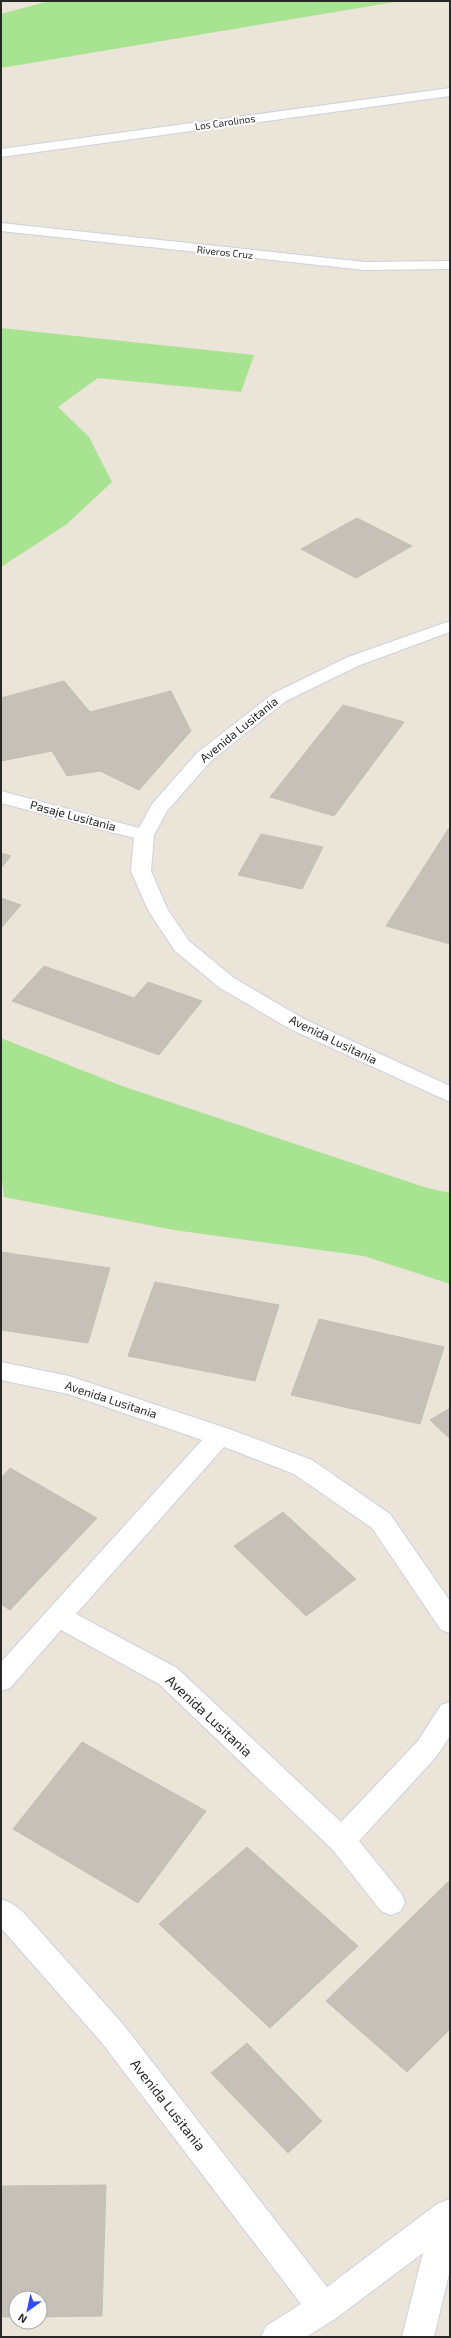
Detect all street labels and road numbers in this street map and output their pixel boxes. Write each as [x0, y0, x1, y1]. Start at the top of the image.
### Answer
street label: Los Carolinos [194, 112, 256, 132]
street label: Riveros Cruz [196, 243, 254, 261]
street label: Avenida Lusitania [197, 694, 280, 765]
street label: Pasaje Lusitania [29, 797, 118, 834]
street label: Avenida Lusitania [287, 1012, 380, 1066]
street label: Avenida Lusitania [64, 1378, 159, 1421]
street label: Avenida Lusitania [163, 1671, 256, 1760]
street label: Avenida Lusitania [127, 2055, 210, 2154]

